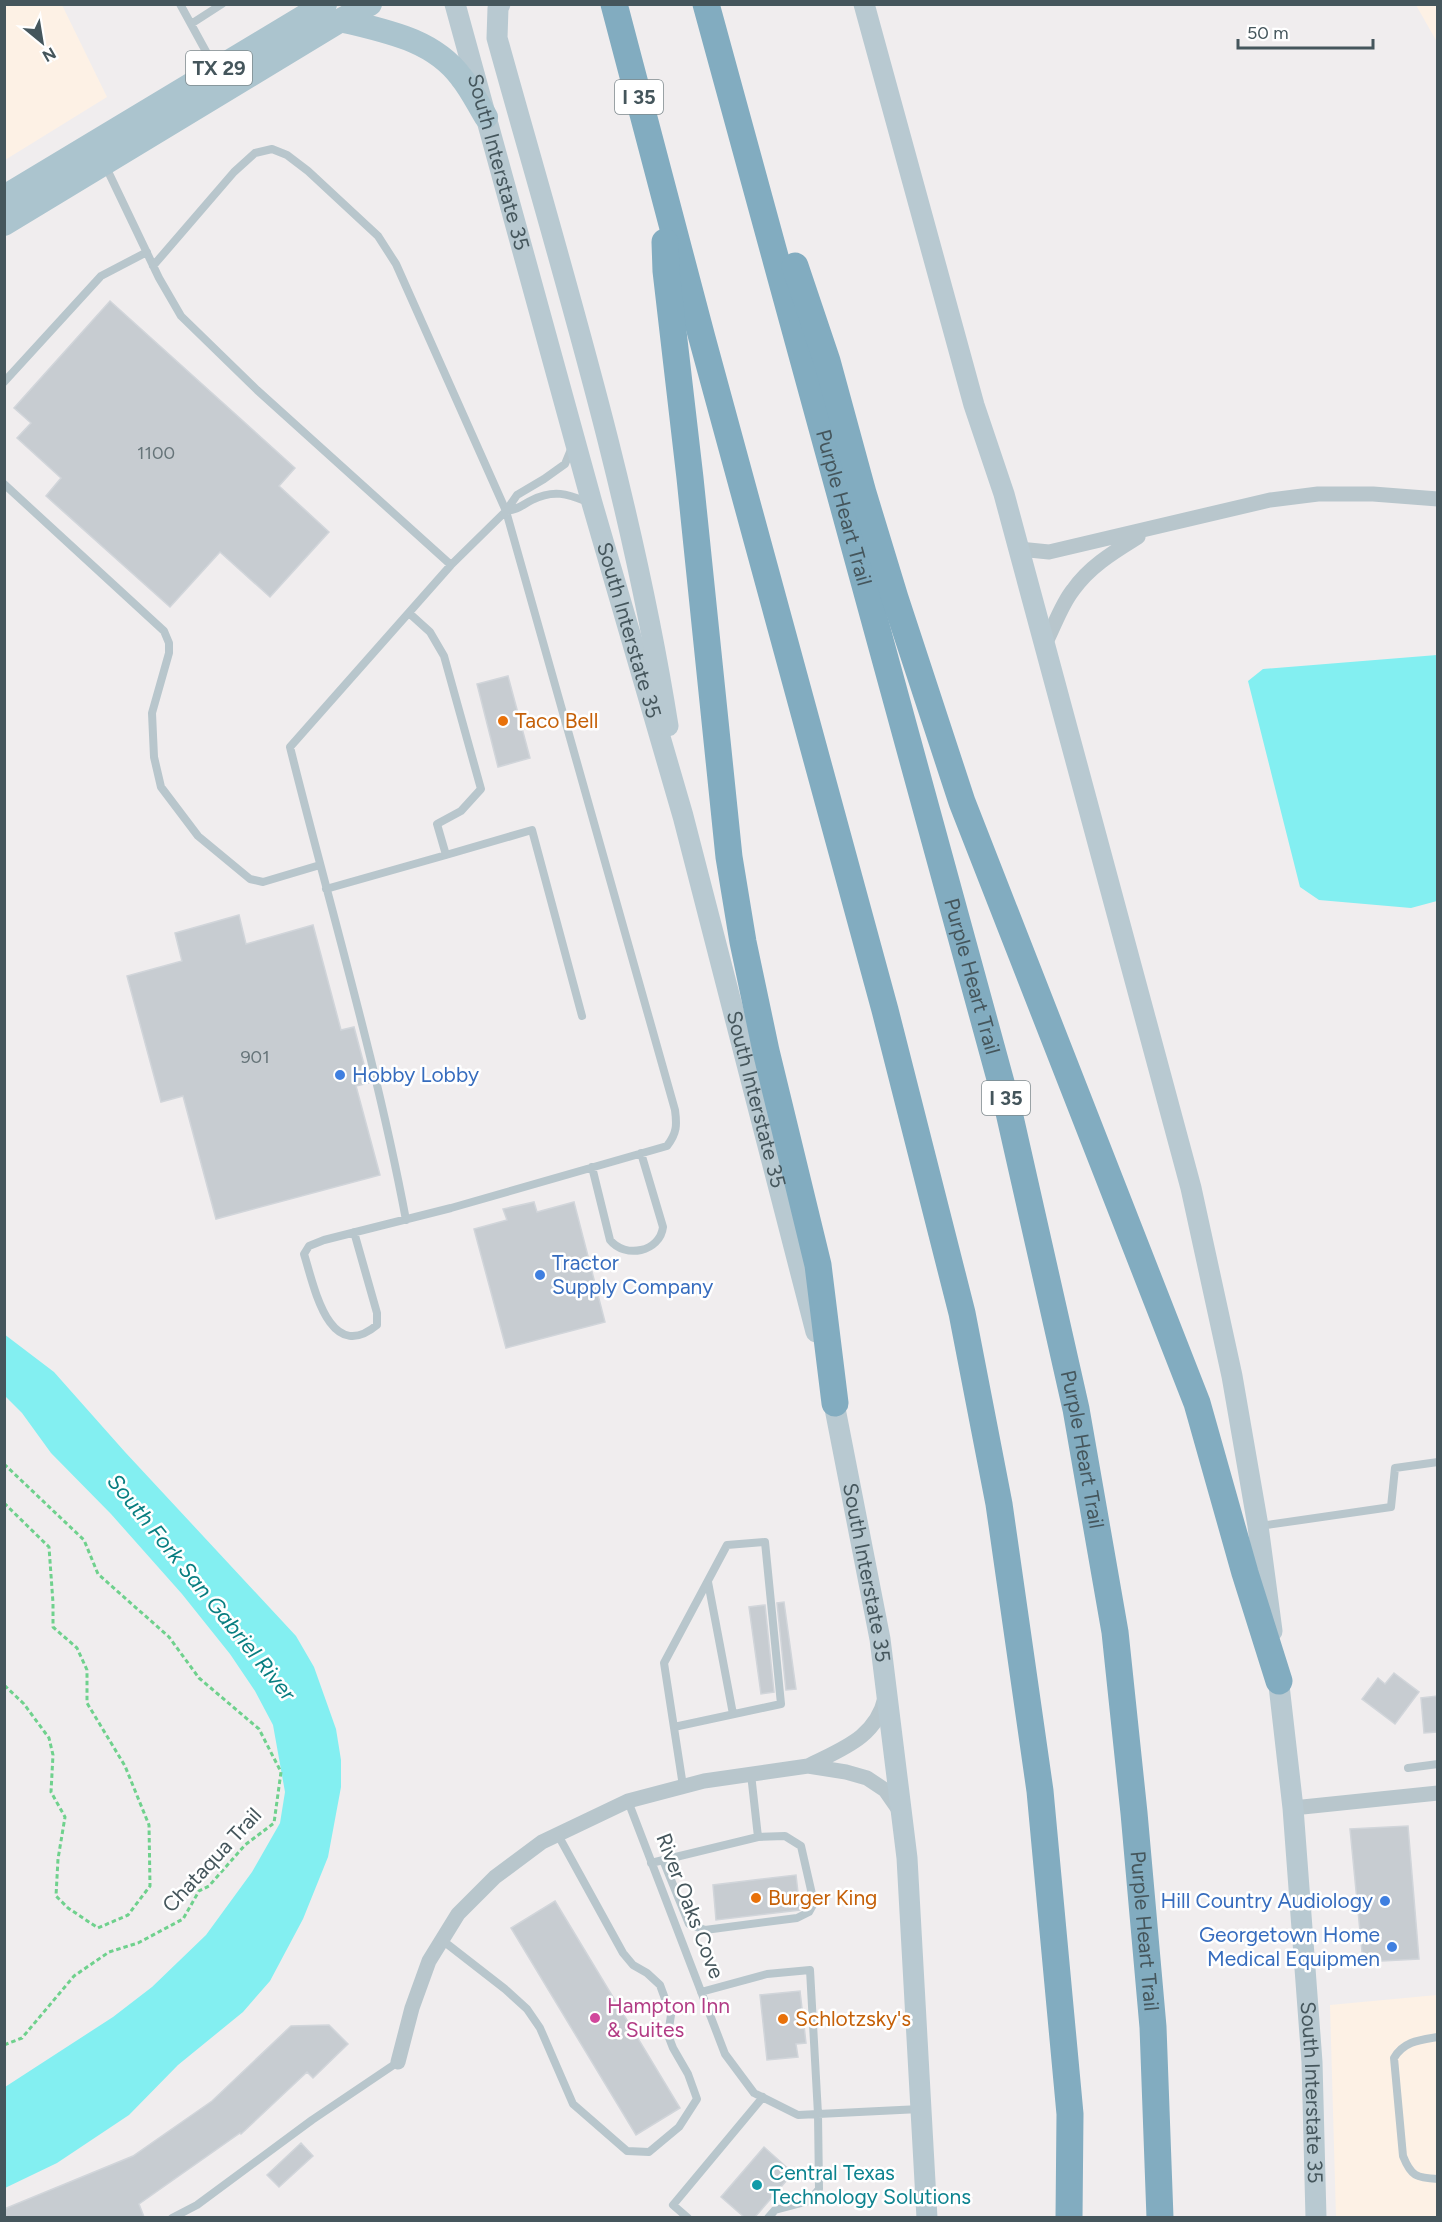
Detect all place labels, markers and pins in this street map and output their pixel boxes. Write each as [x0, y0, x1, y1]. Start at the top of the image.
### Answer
place label: Taco Bell [515, 708, 598, 733]
marker: Taco Bell [496, 714, 510, 728]
place label: Hobby Lobby [352, 1062, 479, 1087]
marker: Hobby Lobby [333, 1068, 347, 1082]
place label: Tractor Supply Company [552, 1250, 713, 1299]
marker: Tractor Supply Company [533, 1268, 547, 1282]
place label: Burger King [768, 1885, 877, 1910]
place label: Hill Country Audiology [1160, 1888, 1373, 1913]
marker: Burger King [749, 1891, 763, 1905]
marker: Hill Country Audiology [1378, 1894, 1392, 1908]
place label: Georgetown Home Medical Equipmen [1199, 1922, 1380, 1971]
marker: Georgetown Home Medical Equipmen [1385, 1940, 1399, 1954]
place label: Hampton Inn & Suites [607, 1993, 730, 2042]
place label: Schlotzsky's [795, 2006, 911, 2031]
marker: Hampton Inn & Suites [588, 2011, 602, 2025]
marker: Schlotzsky's [776, 2012, 790, 2026]
place label: Central Texas Technology Solutions [769, 2160, 971, 2209]
marker: Central Texas Technology Solutions [750, 2178, 764, 2192]

